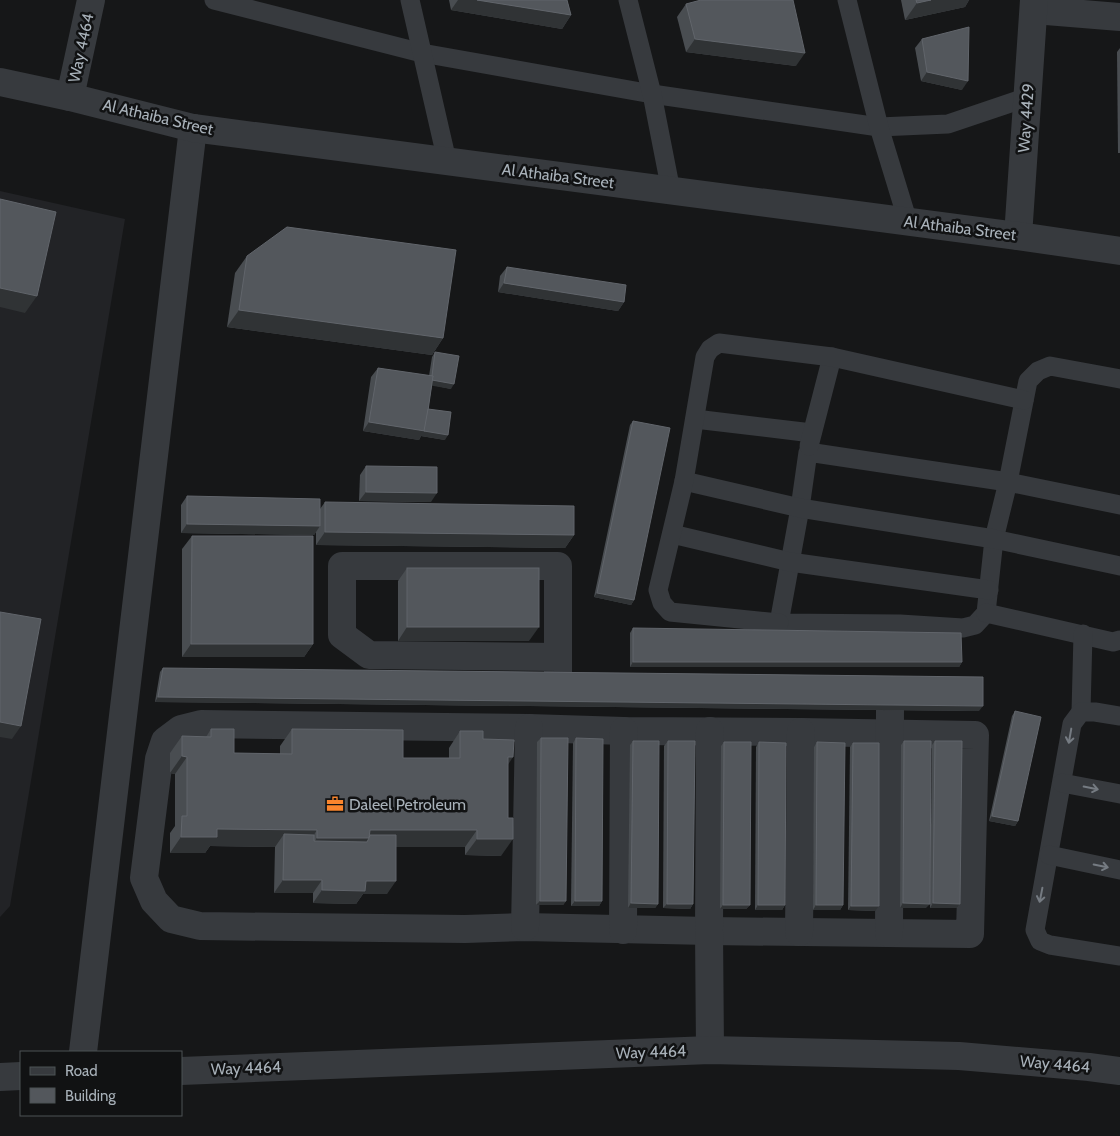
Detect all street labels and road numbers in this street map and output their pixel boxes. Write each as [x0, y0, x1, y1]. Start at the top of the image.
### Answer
street label: Way 4464 [64, 12, 98, 84]
street label: Way 4429 [1014, 83, 1038, 153]
street label: Al Athaiba Street [101, 95, 216, 139]
street label: Al Athaiba Street [501, 160, 616, 192]
street label: Al Athaiba Street [903, 212, 1018, 244]
street label: Way 4464 [616, 1041, 686, 1063]
street label: Way 4464 [1019, 1051, 1091, 1077]
street label: Way 4464 [211, 1057, 281, 1079]

